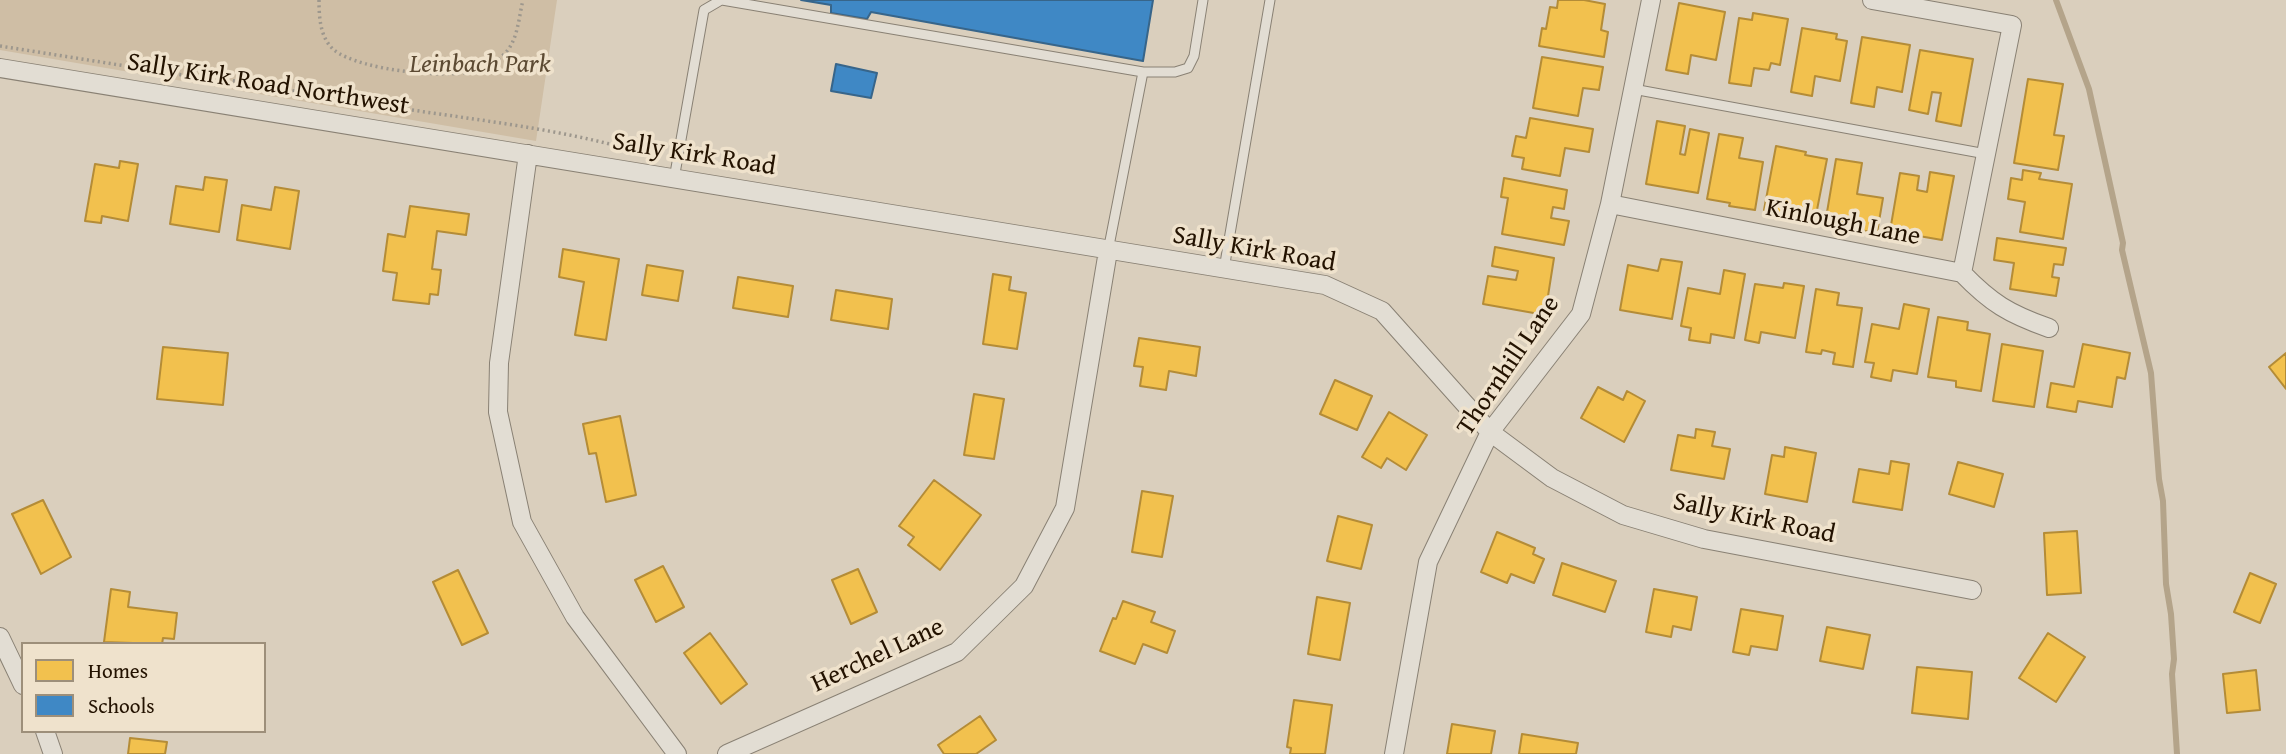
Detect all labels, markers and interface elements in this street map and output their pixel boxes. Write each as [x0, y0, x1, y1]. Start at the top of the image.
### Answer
street label: Sally Kirk Road Northwest [125, 47, 411, 123]
park label: Leinbach Park [409, 49, 551, 81]
street label: Sally Kirk Road [610, 127, 778, 183]
street label: Kinlough Lane [1763, 193, 1923, 253]
street label: Sally Kirk Road [1170, 220, 1338, 280]
street label: Thornhill Lane [1451, 290, 1567, 442]
street label: Sally Kirk Road [1670, 487, 1838, 551]
street label: Herchel Lane [807, 612, 949, 700]
legend [21, 642, 266, 733]
text: Homes [88, 655, 148, 686]
text: Schools [88, 690, 155, 721]

